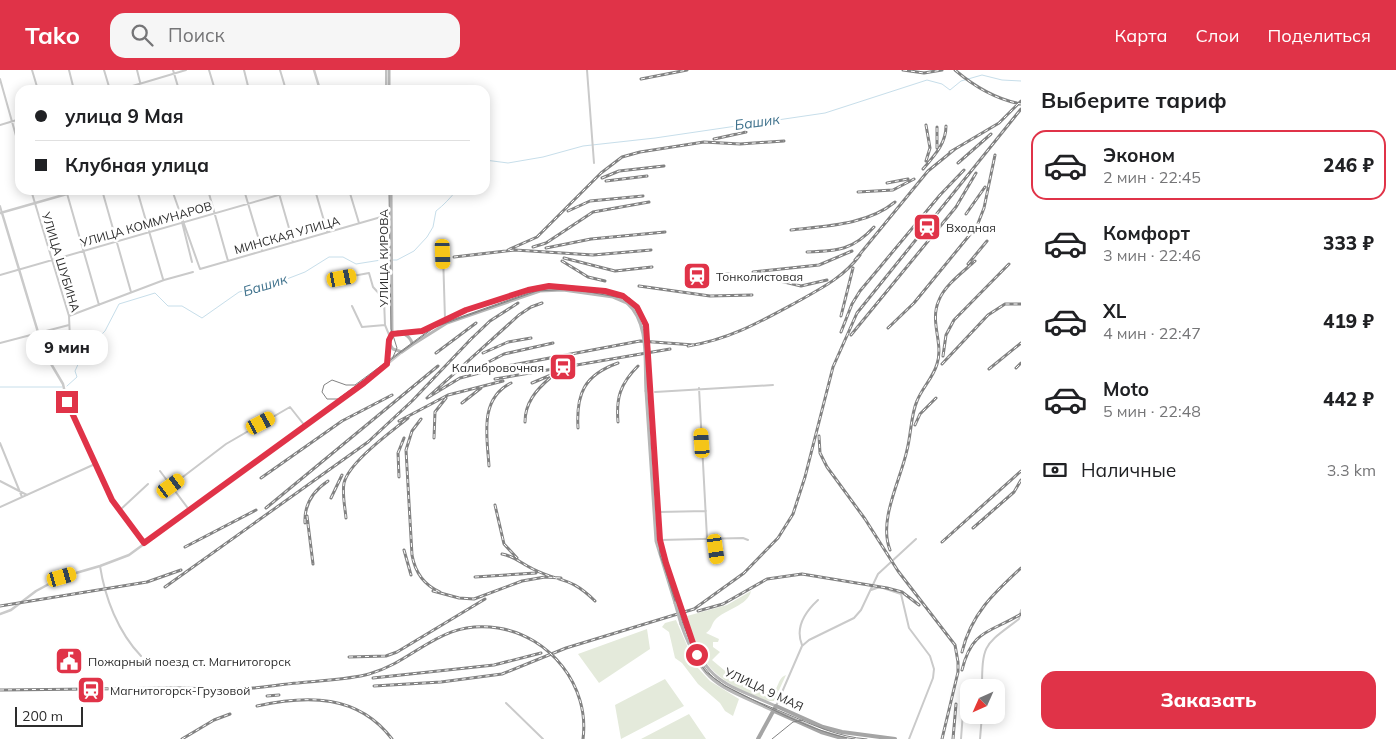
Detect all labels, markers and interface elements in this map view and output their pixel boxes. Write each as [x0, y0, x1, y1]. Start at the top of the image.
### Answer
search box [110, 13, 460, 58]
text: Tako [25, 20, 80, 50]
icon: search [128, 21, 156, 49]
text: Поиск [168, 23, 225, 47]
text: Карта [1115, 24, 1167, 47]
text: Слои [1195, 24, 1240, 47]
text: Поделиться [1268, 24, 1371, 47]
text: Выберите тариф [1041, 86, 1227, 114]
text: улица 9 Мая [65, 104, 184, 128]
water label: Башик [733, 110, 781, 134]
icon: car [1043, 143, 1088, 188]
text: Эконом [1103, 143, 1175, 167]
text: Клубная улица [65, 153, 209, 177]
text: 246 ₽ [1323, 153, 1374, 177]
text: 2 мин · 22:45 [1103, 167, 1201, 187]
street label: УЛИЦА КОММУНАРОВ [77, 198, 214, 250]
street label: УЛИЦА ШУБИНА [38, 209, 83, 314]
street label: УЛИЦА КИРОВА [376, 209, 391, 308]
station icon: Входная [912, 212, 942, 242]
street label: МИНСКАЯ УЛИЦА [233, 213, 342, 257]
place label: Входная [946, 220, 996, 235]
icon: car [1043, 221, 1088, 266]
text: Комфорт [1103, 221, 1190, 245]
text: 333 ₽ [1323, 231, 1374, 255]
car [434, 239, 451, 269]
text: 3 мин · 22:46 [1103, 245, 1201, 265]
station icon: Тонколистовая [682, 261, 712, 291]
car [325, 268, 358, 288]
place label: Тонколистовая [716, 269, 803, 284]
water label: Башик [241, 270, 290, 300]
icon: car [1043, 299, 1088, 344]
text: XL [1103, 299, 1126, 323]
text: 419 ₽ [1323, 309, 1374, 333]
text: 4 мин · 22:47 [1103, 323, 1201, 343]
callout: 9 мин [26, 330, 108, 364]
text: 9 мин [44, 337, 90, 357]
station icon: Калибровочная [548, 352, 578, 382]
place label: Калибровочная [452, 360, 544, 375]
icon: car [1043, 377, 1088, 422]
text: Moto [1103, 377, 1149, 401]
text: 442 ₽ [1323, 387, 1374, 411]
route end [56, 391, 78, 413]
text: 5 мин · 22:48 [1103, 401, 1201, 421]
car [244, 409, 277, 437]
car [693, 428, 710, 458]
icon: cash [1041, 456, 1069, 484]
text: Наличные [1081, 458, 1176, 482]
text: 3.3 km [1327, 460, 1376, 480]
car [154, 471, 187, 501]
car [706, 533, 725, 565]
car [45, 566, 78, 588]
route start [686, 644, 708, 666]
public building icon: Пожарный поезд ст. Магнитогорск [54, 646, 84, 676]
place label: Пожарный поезд ст. Магнитогорск [88, 654, 291, 669]
street label: УЛИЦА 9 МАЯ [721, 664, 806, 714]
button: Заказать [1041, 671, 1376, 729]
station icon: Магнитогорск-Грузовой [76, 675, 106, 705]
north arrow [960, 679, 1005, 724]
map controls [960, 679, 1005, 724]
place label: Магнитогорск-Грузовой [110, 683, 250, 698]
scale bar [15, 704, 82, 727]
text: 200 m [22, 707, 63, 725]

